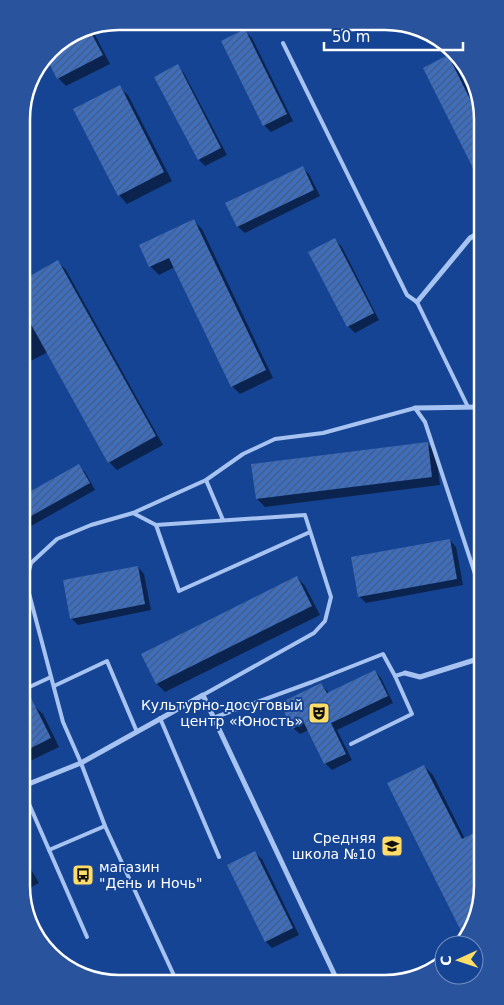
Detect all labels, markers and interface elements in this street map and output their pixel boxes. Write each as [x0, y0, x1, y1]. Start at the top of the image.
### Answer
scale bar [324, 20, 463, 52]
text: 50 m [332, 28, 370, 46]
place label: Культурно-досуговый центр «Юность» [141, 697, 303, 729]
theatre icon: Культурно-досуговый центр «Юность» [307, 701, 331, 725]
place label: Средняя школа №10 [292, 830, 376, 862]
school or university icon: Средняя школа №10 [380, 834, 404, 858]
place label: магазин "День и Ночь" [99, 859, 202, 891]
bus stop icon: магазин "День и Ночь" [71, 863, 95, 887]
north arrow [434, 935, 484, 985]
text: С [438, 955, 454, 966]

